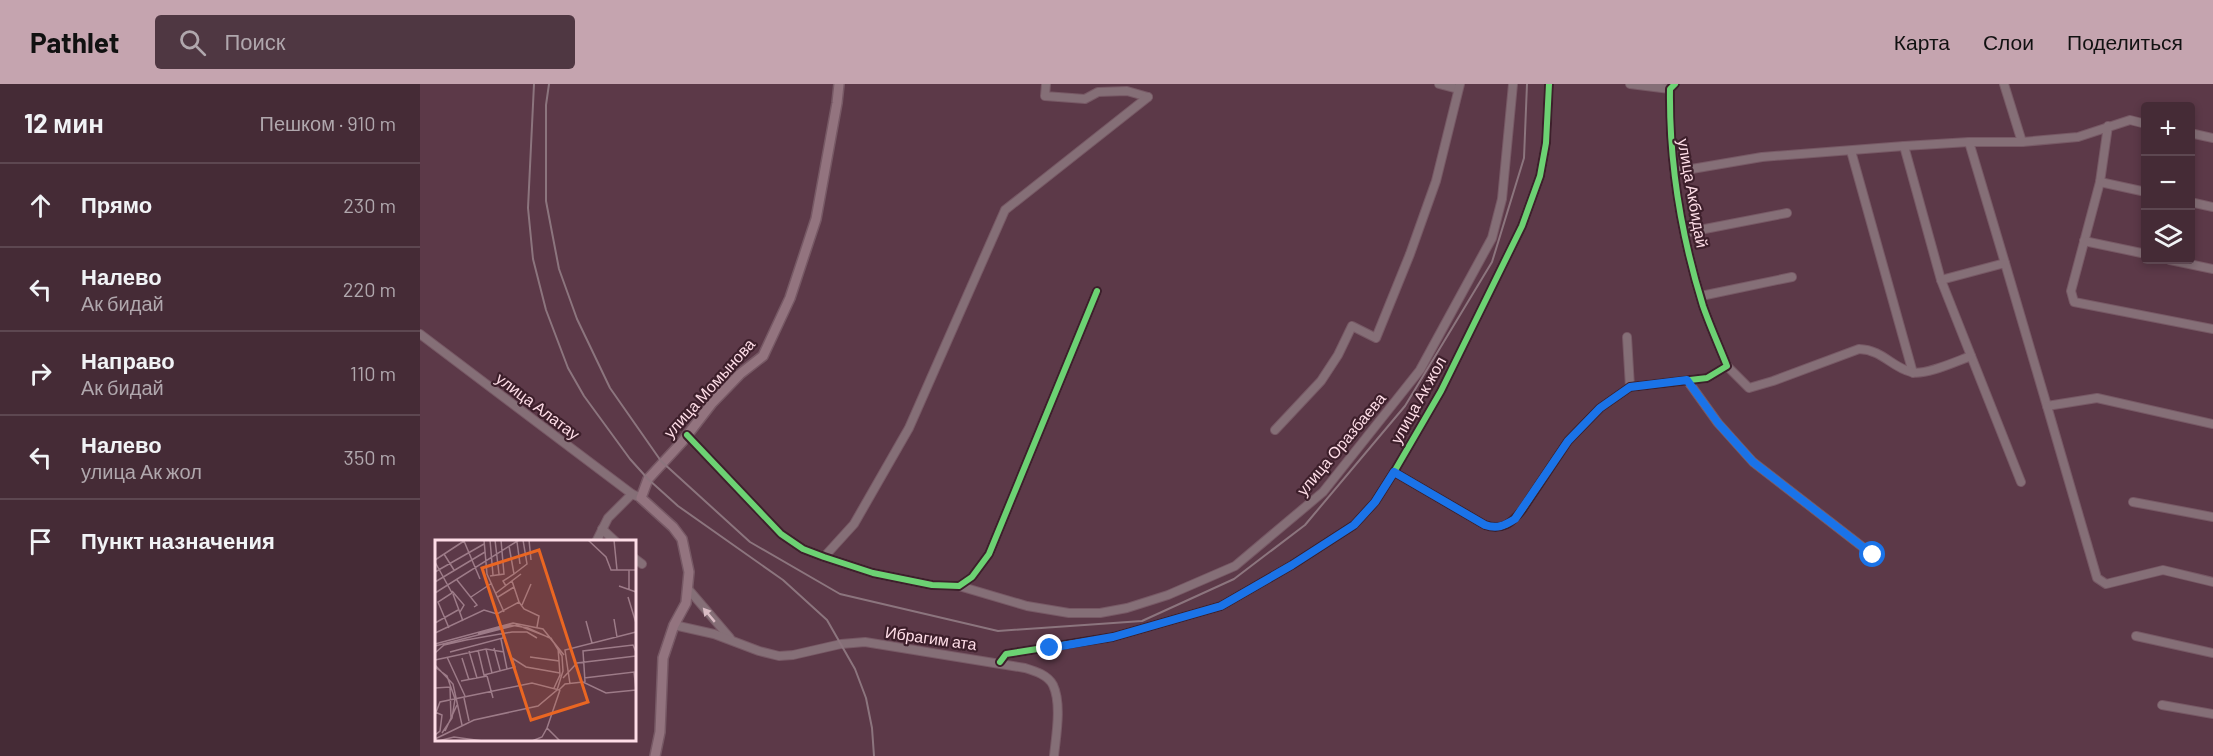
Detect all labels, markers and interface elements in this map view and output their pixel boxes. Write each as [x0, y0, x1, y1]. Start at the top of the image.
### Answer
search box [155, 15, 575, 69]
text: Pathlet [30, 25, 119, 59]
icon: search [176, 26, 209, 59]
text: Поиск [224, 28, 285, 54]
text: Карта [1894, 29, 1950, 54]
text: Слои [1983, 29, 2034, 54]
text: Поделиться [2067, 29, 2183, 54]
map controls [2141, 102, 2195, 264]
button: + [2141, 102, 2195, 156]
text: 12 мин [24, 107, 104, 138]
text: Пешком · 910 m [260, 111, 396, 135]
street label: улица Акбидай [1675, 137, 1712, 249]
button: − [2141, 156, 2195, 210]
icon: ahead [24, 189, 57, 222]
text: Прямо [81, 191, 152, 217]
text: 230 m [343, 193, 396, 217]
button: layers [2141, 210, 2195, 264]
text: Налево [81, 263, 162, 289]
icon: left [24, 273, 57, 306]
text: 220 m [343, 277, 396, 301]
text: Ак бидай [81, 291, 164, 315]
street label: улица Момынова [659, 334, 758, 441]
text: Направо [81, 347, 175, 373]
street label: улица Ак жол [1386, 353, 1449, 447]
icon: right [24, 357, 57, 390]
text: 110 m [350, 361, 396, 385]
street label: улица Алатау [493, 368, 584, 443]
text: Ак бидай [81, 375, 164, 399]
street label: улица Оразбаева [1292, 388, 1389, 499]
text: Налево [81, 431, 162, 457]
icon: left [24, 441, 57, 474]
text: 350 m [344, 445, 396, 469]
text: улица Ак жол [81, 459, 202, 483]
icon: arrive [24, 525, 57, 558]
text: Пункт назначения [81, 527, 275, 553]
inset map [435, 540, 636, 741]
route start [1859, 541, 1885, 567]
one-way arrow [703, 607, 716, 623]
street label: Ибрагим ата [884, 622, 978, 653]
route end [1036, 634, 1062, 660]

